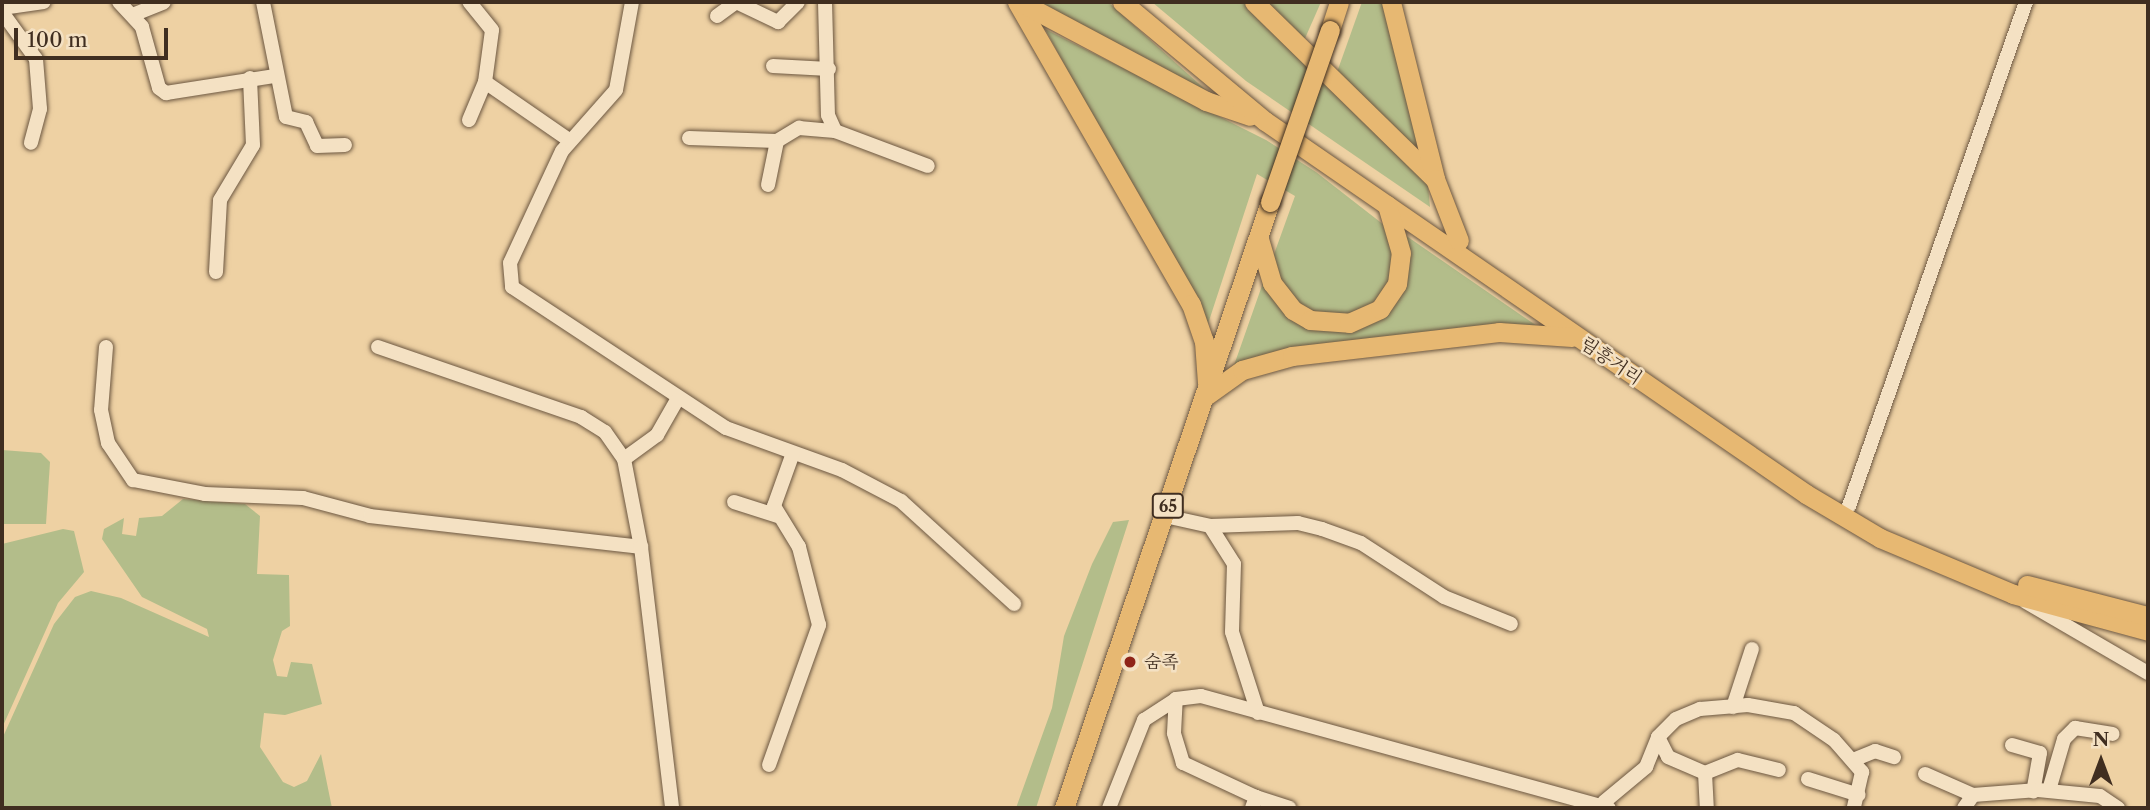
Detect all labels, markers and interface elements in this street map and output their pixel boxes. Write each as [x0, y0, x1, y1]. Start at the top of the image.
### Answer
scale bar [18, 14, 172, 58]
text: 100 m [27, 27, 88, 52]
street label: 림흥거리 [1576, 333, 1646, 389]
road number: 65 [1150, 494, 1186, 519]
place label: 숨족 [1144, 651, 1179, 673]
marker: 숨족 [1122, 654, 1138, 670]
north arrow [2066, 726, 2136, 796]
text: N [2093, 728, 2109, 751]

